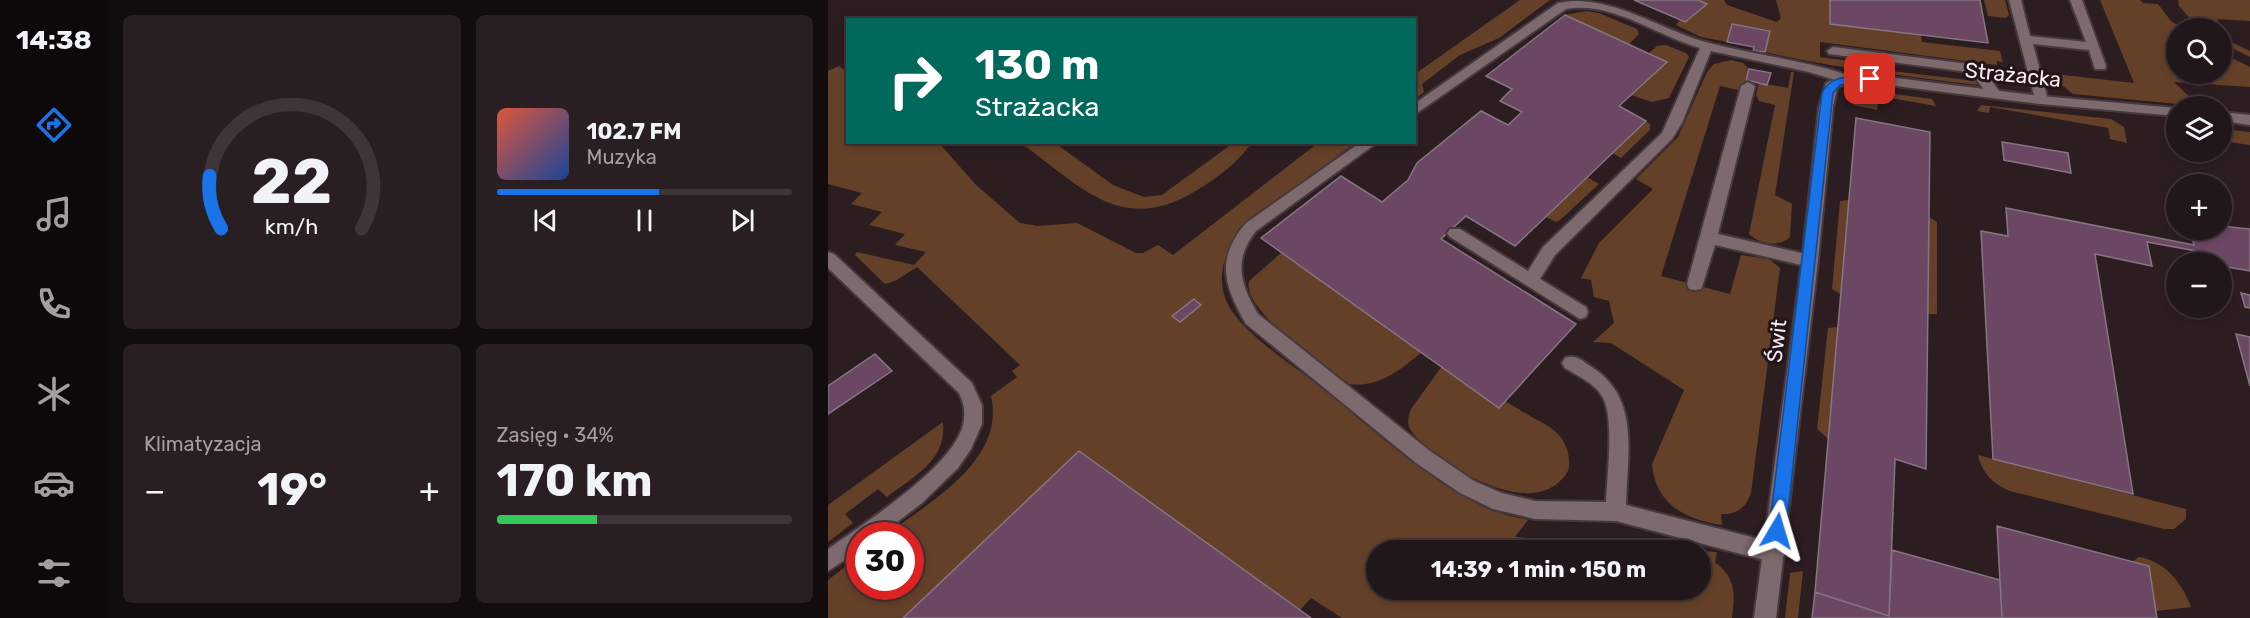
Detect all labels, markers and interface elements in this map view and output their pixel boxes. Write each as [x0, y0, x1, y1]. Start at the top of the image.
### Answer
map controls [2166, 18, 2232, 318]
button: search [2166, 18, 2232, 84]
text: 14:38 [16, 24, 92, 56]
text: 130 m [975, 40, 1100, 90]
icon: right [876, 42, 954, 120]
pin [1844, 53, 1895, 104]
street label: Strażacka [1964, 57, 2062, 92]
icon: arrive [1853, 62, 1886, 95]
text: Strażacka [975, 91, 1099, 123]
button: layers [2166, 96, 2232, 162]
icon: directions [33, 104, 75, 146]
text: 102.7 FM [587, 118, 681, 145]
text: 22 [251, 145, 332, 219]
text: Muzyka [587, 145, 657, 169]
button: + [2166, 174, 2232, 240]
icon: music [33, 193, 75, 235]
icon: previous [529, 204, 562, 237]
icon: pause [628, 204, 661, 237]
icon: next [726, 204, 759, 237]
text: km/h [265, 215, 319, 240]
button: − [2166, 252, 2232, 318]
icon: phone [33, 283, 75, 325]
street label: Świt [1761, 318, 1792, 364]
icon: climate [33, 373, 75, 415]
text: Zasięg · 34% [497, 423, 614, 447]
text: Klimatyzacja [144, 432, 262, 456]
text: 170 km [497, 454, 652, 507]
icon: car [33, 462, 75, 504]
text: 19° [257, 463, 327, 516]
text: − [144, 471, 165, 510]
text: + [419, 471, 439, 510]
position arrow [1745, 499, 1809, 563]
speed limit sign: 30 [846, 522, 924, 600]
icon: filters [33, 552, 75, 594]
text: 14:39 · 1 min · 150 m [1431, 556, 1646, 583]

